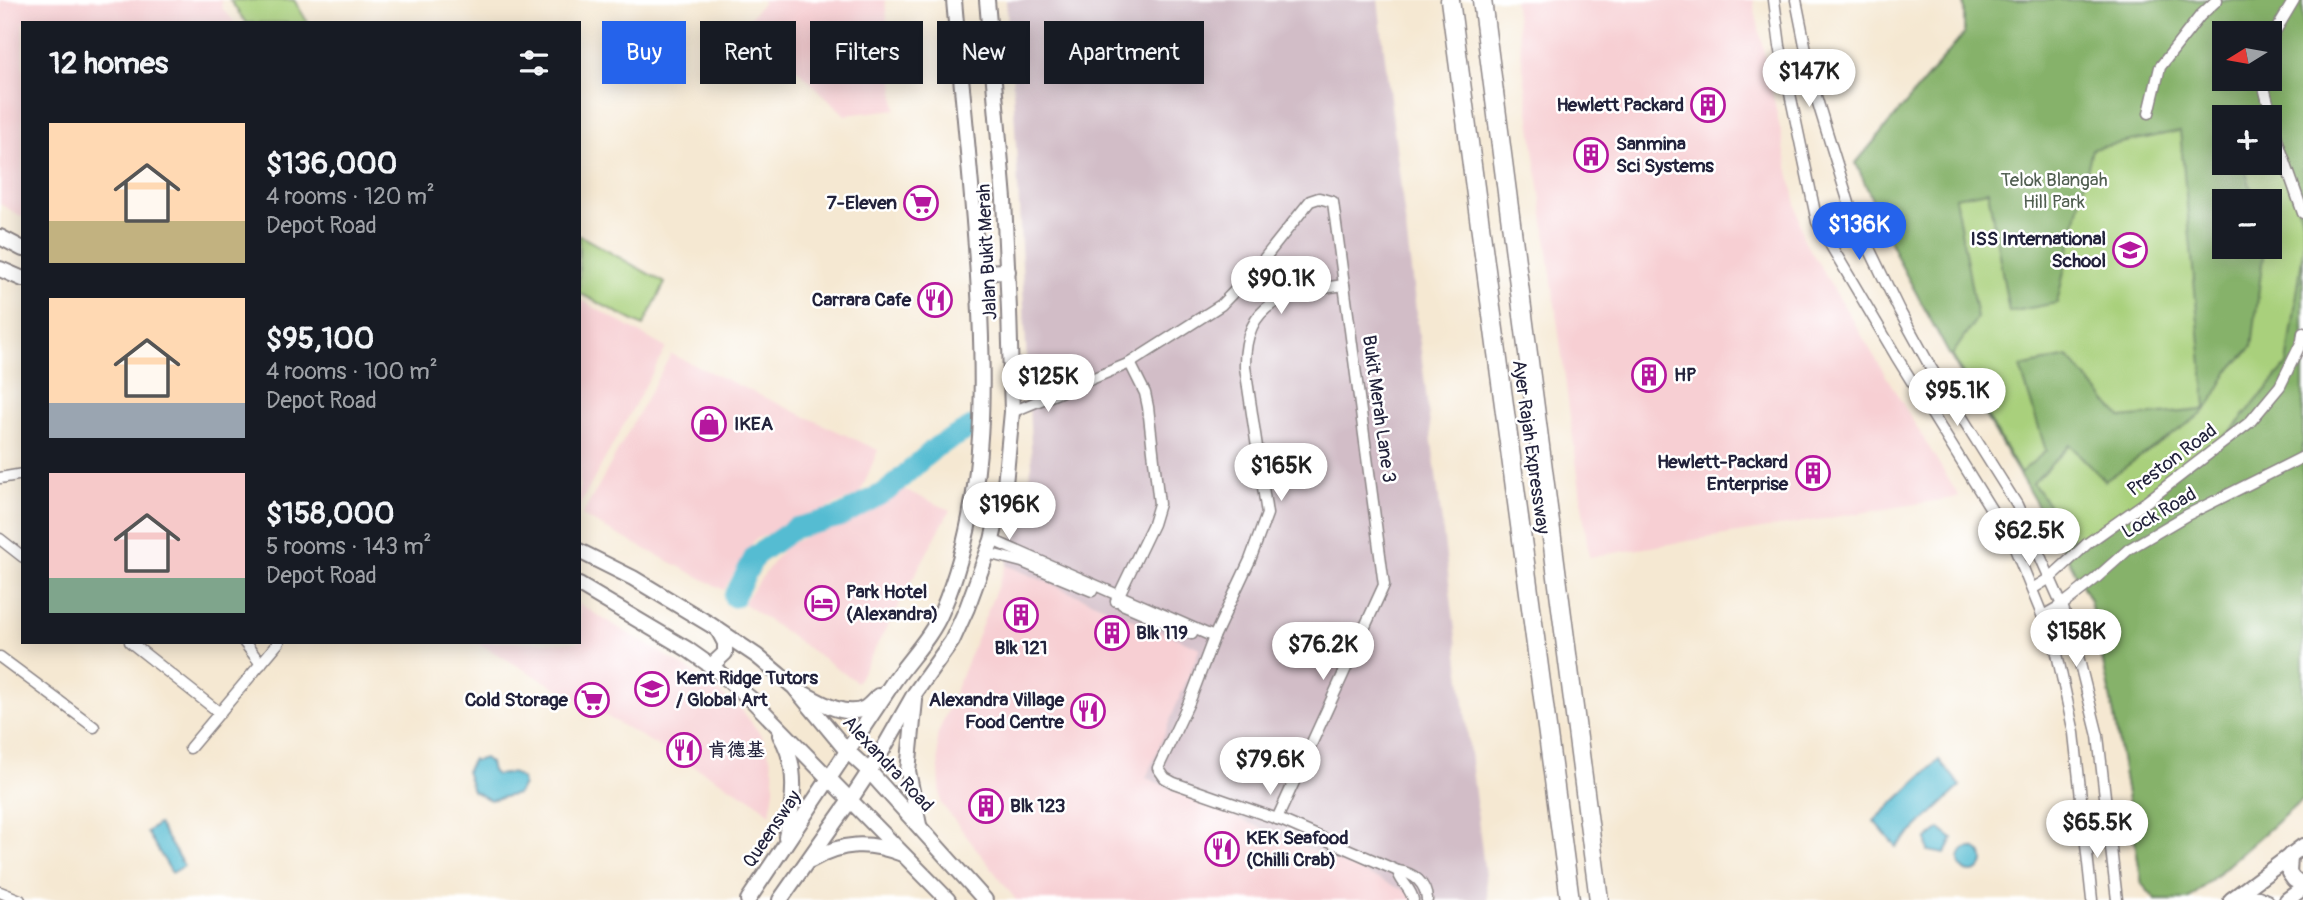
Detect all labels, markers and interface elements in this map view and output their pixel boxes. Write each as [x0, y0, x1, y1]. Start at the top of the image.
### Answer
chip: Buy [602, 21, 686, 84]
chip: Rent [700, 21, 796, 84]
chip: Filters [810, 21, 923, 84]
chip: New [937, 21, 1030, 84]
chip: Apartment [1044, 21, 1204, 84]
north arrow [2212, 21, 2282, 91]
map controls [2212, 21, 2282, 259]
icon: filters [515, 44, 553, 82]
text: 12 homes [49, 45, 168, 82]
pin: $147K [1760, 50, 1858, 109]
text: $147K [1779, 57, 1839, 86]
building icon: Hewlett Packard [1689, 86, 1727, 124]
place label: Hewlett Packard [1557, 93, 1684, 117]
button: + [2212, 105, 2282, 175]
place label: Sanmina Sci Systems [1616, 132, 1714, 178]
building icon: Sanmina Sci Systems [1572, 136, 1610, 174]
text: $136,000 [266, 145, 397, 182]
icon: home [105, 151, 189, 235]
park label: Telok Blangah Hill Park [2000, 168, 2108, 214]
text: 4 rooms · 120 m² [266, 182, 435, 211]
street label: Jalan Bukit Merah [971, 183, 1003, 321]
supermarket icon: 7-Eleven [902, 184, 940, 222]
button: − [2212, 189, 2282, 259]
place label: 7-Eleven [827, 191, 897, 215]
pin: $136K [1810, 202, 1908, 262]
text: $136K [1828, 210, 1890, 239]
text: Depot Road [266, 211, 377, 240]
place label: ISS International School [1970, 227, 2106, 273]
school or university icon: ISS International School [2111, 231, 2149, 269]
pin: $90.1K [1224, 256, 1338, 316]
text: $90.1K [1247, 264, 1315, 293]
restaurant icon: Carrara Cafe [916, 281, 954, 319]
place label: Carrara Cafe [812, 288, 912, 312]
text: $95,100 [266, 320, 374, 357]
icon: home [105, 326, 189, 410]
street label: Bukit Merah Lane 3 [1357, 334, 1401, 484]
pin: $125K [999, 354, 1097, 414]
building icon: HP [1630, 356, 1668, 394]
text: 4 rooms · 100 m² [266, 357, 438, 386]
street label: Ayer Rajah Expressway [1507, 358, 1555, 536]
text: $125K [1018, 362, 1078, 391]
place label: HP [1674, 363, 1697, 387]
pin: $95.1K [1900, 368, 2014, 428]
text: $95.1K [1925, 376, 1989, 405]
text: Depot Road [266, 386, 377, 415]
shop icon: IKEA [690, 405, 728, 443]
place label: IKEA [734, 412, 774, 436]
street label: Preston Road [2122, 418, 2222, 502]
pin: $165K [1232, 444, 1330, 503]
place label: Hewlett-Packard Enterprise [1657, 450, 1789, 496]
text: $165K [1250, 451, 1312, 480]
building icon: Hewlett-Packard Enterprise [1794, 454, 1832, 492]
pin: $196K [960, 482, 1058, 542]
street label: Lock Road [2118, 482, 2200, 544]
text: $196K [979, 490, 1039, 519]
text: $158,000 [266, 495, 394, 532]
icon: home [105, 501, 189, 585]
pin: $62.5K [1972, 508, 2086, 568]
text: $62.5K [1994, 516, 2064, 545]
text: 5 rooms · 143 m² [266, 532, 431, 561]
text: Depot Road [266, 561, 377, 590]
place label: Park Hotel (Alexandra) [846, 580, 938, 626]
hotel icon: Park Hotel (Alexandra) [803, 584, 841, 622]
building icon: Blk 121 [1002, 596, 1040, 634]
pin: $158K [2027, 610, 2125, 669]
building icon: Blk 119 [1093, 614, 1131, 652]
text: $158K [2046, 617, 2106, 646]
place label: Blk 119 [1136, 621, 1188, 645]
pin: $76.2K [1266, 622, 1380, 682]
text: $76.2K [1288, 630, 1358, 659]
place label: Blk 121 [995, 636, 1047, 660]
place label: Kent Ridge Tutors / Global Art [676, 666, 819, 712]
school or university icon: Kent Ridge Tutors / Global Art [633, 670, 671, 708]
supermarket icon: Cold Storage [573, 681, 611, 719]
place label: Cold Storage [465, 688, 569, 712]
place label: Alexandra Village Food Centre [929, 688, 1065, 734]
restaurant icon: Alexandra Village Food Centre [1069, 692, 1107, 730]
street label: Alexandra Road [837, 711, 939, 817]
restaurant icon: 肯德基 [665, 731, 703, 769]
place label: 肯德基 [708, 738, 765, 762]
pin: $79.6K [1213, 738, 1327, 797]
text: $79.6K [1236, 745, 1304, 774]
street label: Queensway [737, 786, 807, 872]
building icon: Blk 123 [967, 787, 1005, 825]
place label: Blk 123 [1010, 794, 1065, 818]
pin: $65.5K [2040, 800, 2154, 860]
text: $65.5K [2062, 808, 2132, 837]
place label: KEK Seafood (Chilli Crab) [1246, 826, 1349, 872]
restaurant icon: KEK Seafood (Chilli Crab) [1203, 830, 1241, 868]

